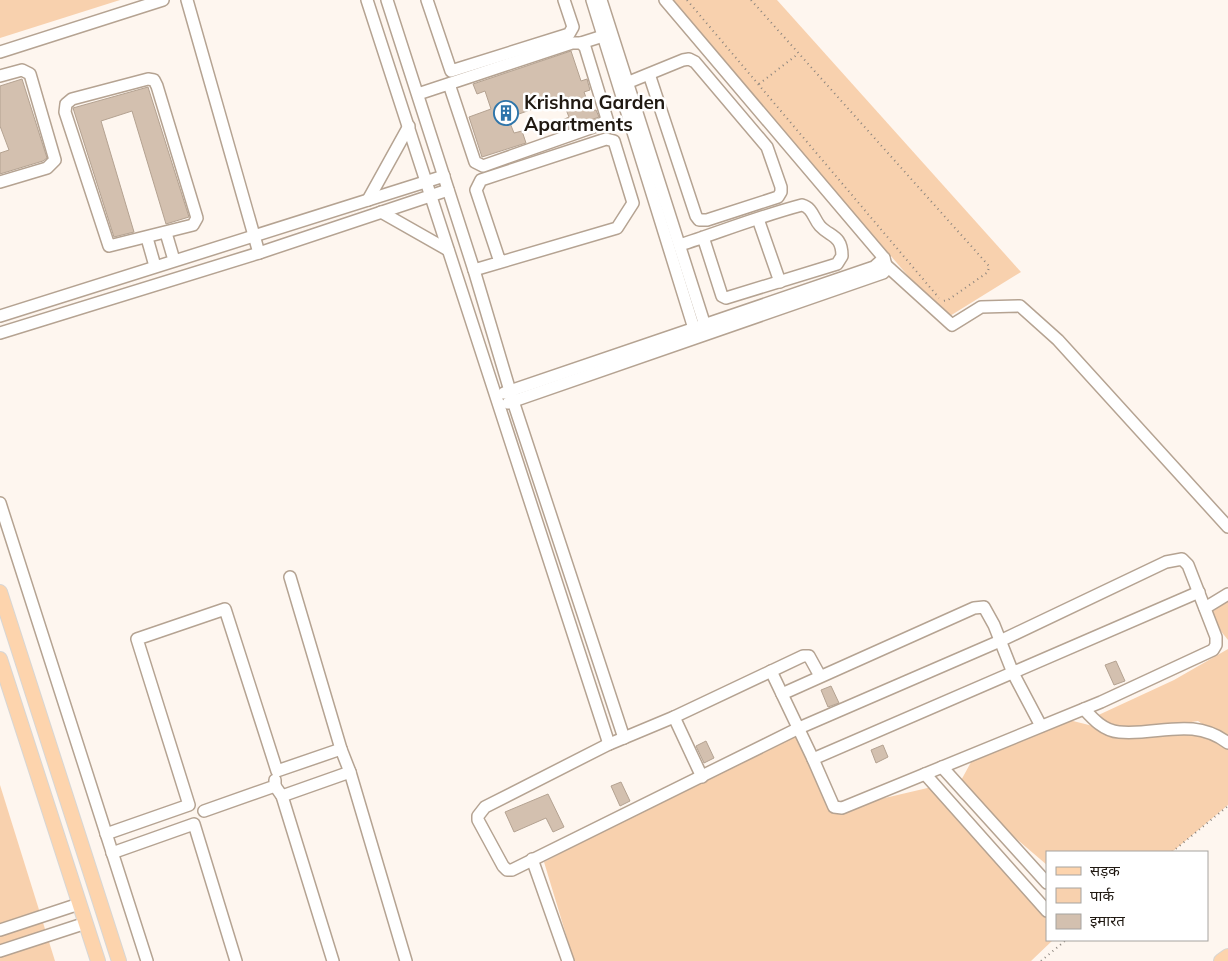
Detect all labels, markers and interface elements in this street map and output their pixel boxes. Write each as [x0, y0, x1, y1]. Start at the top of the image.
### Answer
place label: Krishna Garden Apartments [524, 90, 665, 136]
building icon: Krishna Garden Apartments [493, 100, 519, 126]
legend [1046, 851, 1208, 941]
text: सड़क [1090, 861, 1120, 880]
text: पार्क [1090, 886, 1114, 905]
text: इमारत [1090, 911, 1125, 930]

